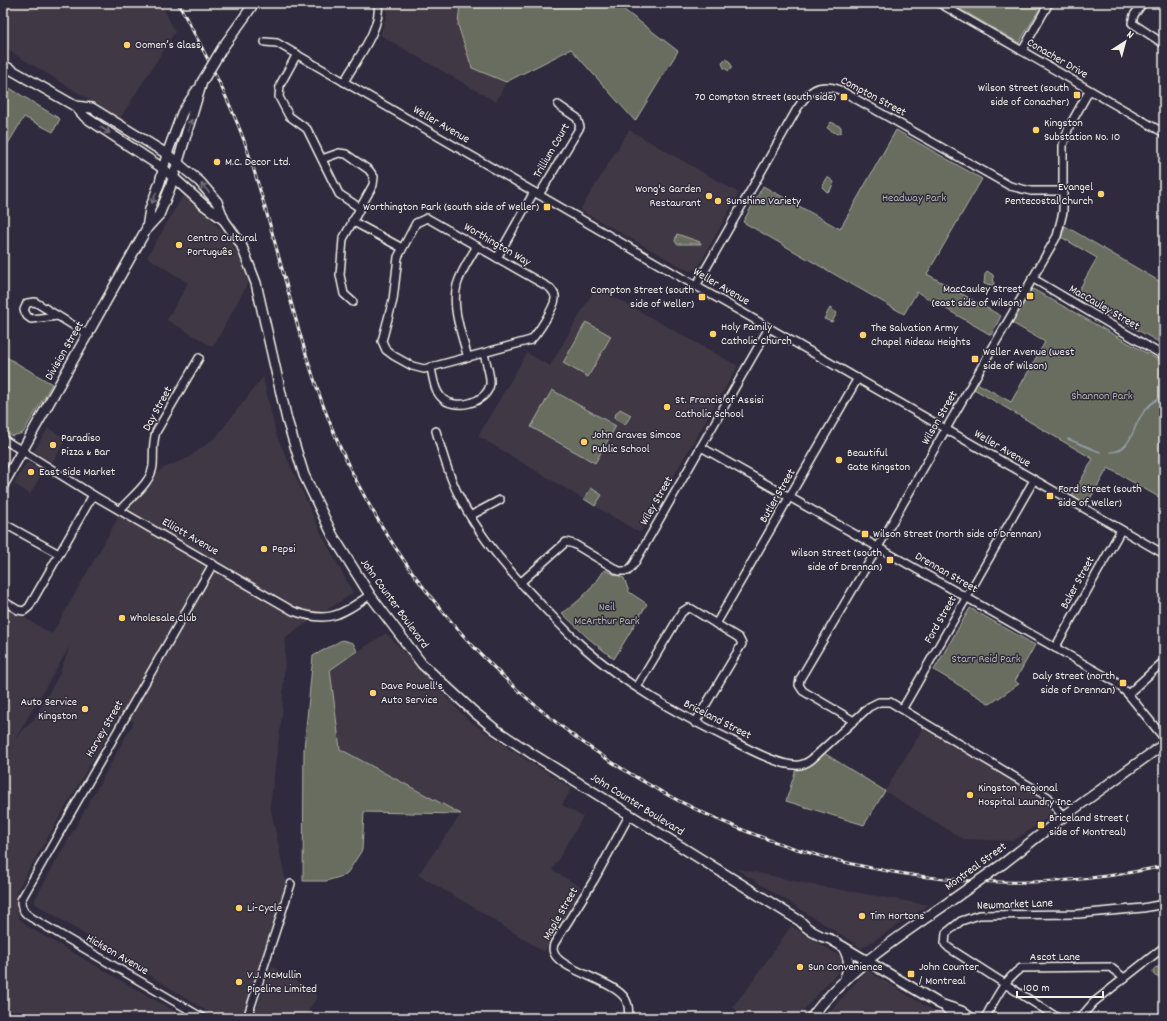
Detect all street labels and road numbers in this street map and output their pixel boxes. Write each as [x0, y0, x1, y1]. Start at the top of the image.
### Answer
street label: Conacher Drive [1023, 35, 1091, 83]
street label: Compton Street [837, 73, 909, 122]
street label: Weller Avenue [409, 102, 473, 148]
street label: Trillium Court [529, 120, 575, 182]
street label: Worthington Way [460, 219, 535, 272]
street label: Weller Avenue [689, 264, 753, 310]
street label: MacCauley Street [1065, 281, 1143, 335]
street label: Division Street [41, 318, 89, 384]
street label: Day Street [139, 383, 177, 434]
street label: Wilson Street [918, 387, 963, 448]
street label: Weller Avenue [970, 426, 1034, 472]
street label: Butler Street [756, 465, 801, 526]
street label: Wiley Street [636, 473, 678, 529]
street label: Elliott Avenue [158, 514, 222, 560]
street label: Drennan Street [911, 548, 981, 598]
street label: Baker Street [1057, 553, 1100, 612]
street label: John Counter Boulevard [356, 556, 432, 652]
street label: Ford Street [920, 592, 962, 647]
street label: Briceland Street [680, 696, 754, 745]
street label: Harvey Street [82, 697, 128, 761]
street label: John Counter Boulevard [587, 769, 687, 841]
street label: Montreal Street [942, 838, 1011, 895]
street label: Maple Street [539, 884, 583, 943]
street label: Newmarket Lane [977, 895, 1053, 915]
street label: Hickson Avenue [83, 930, 151, 980]
street label: Ascot Lane [1030, 949, 1080, 966]

